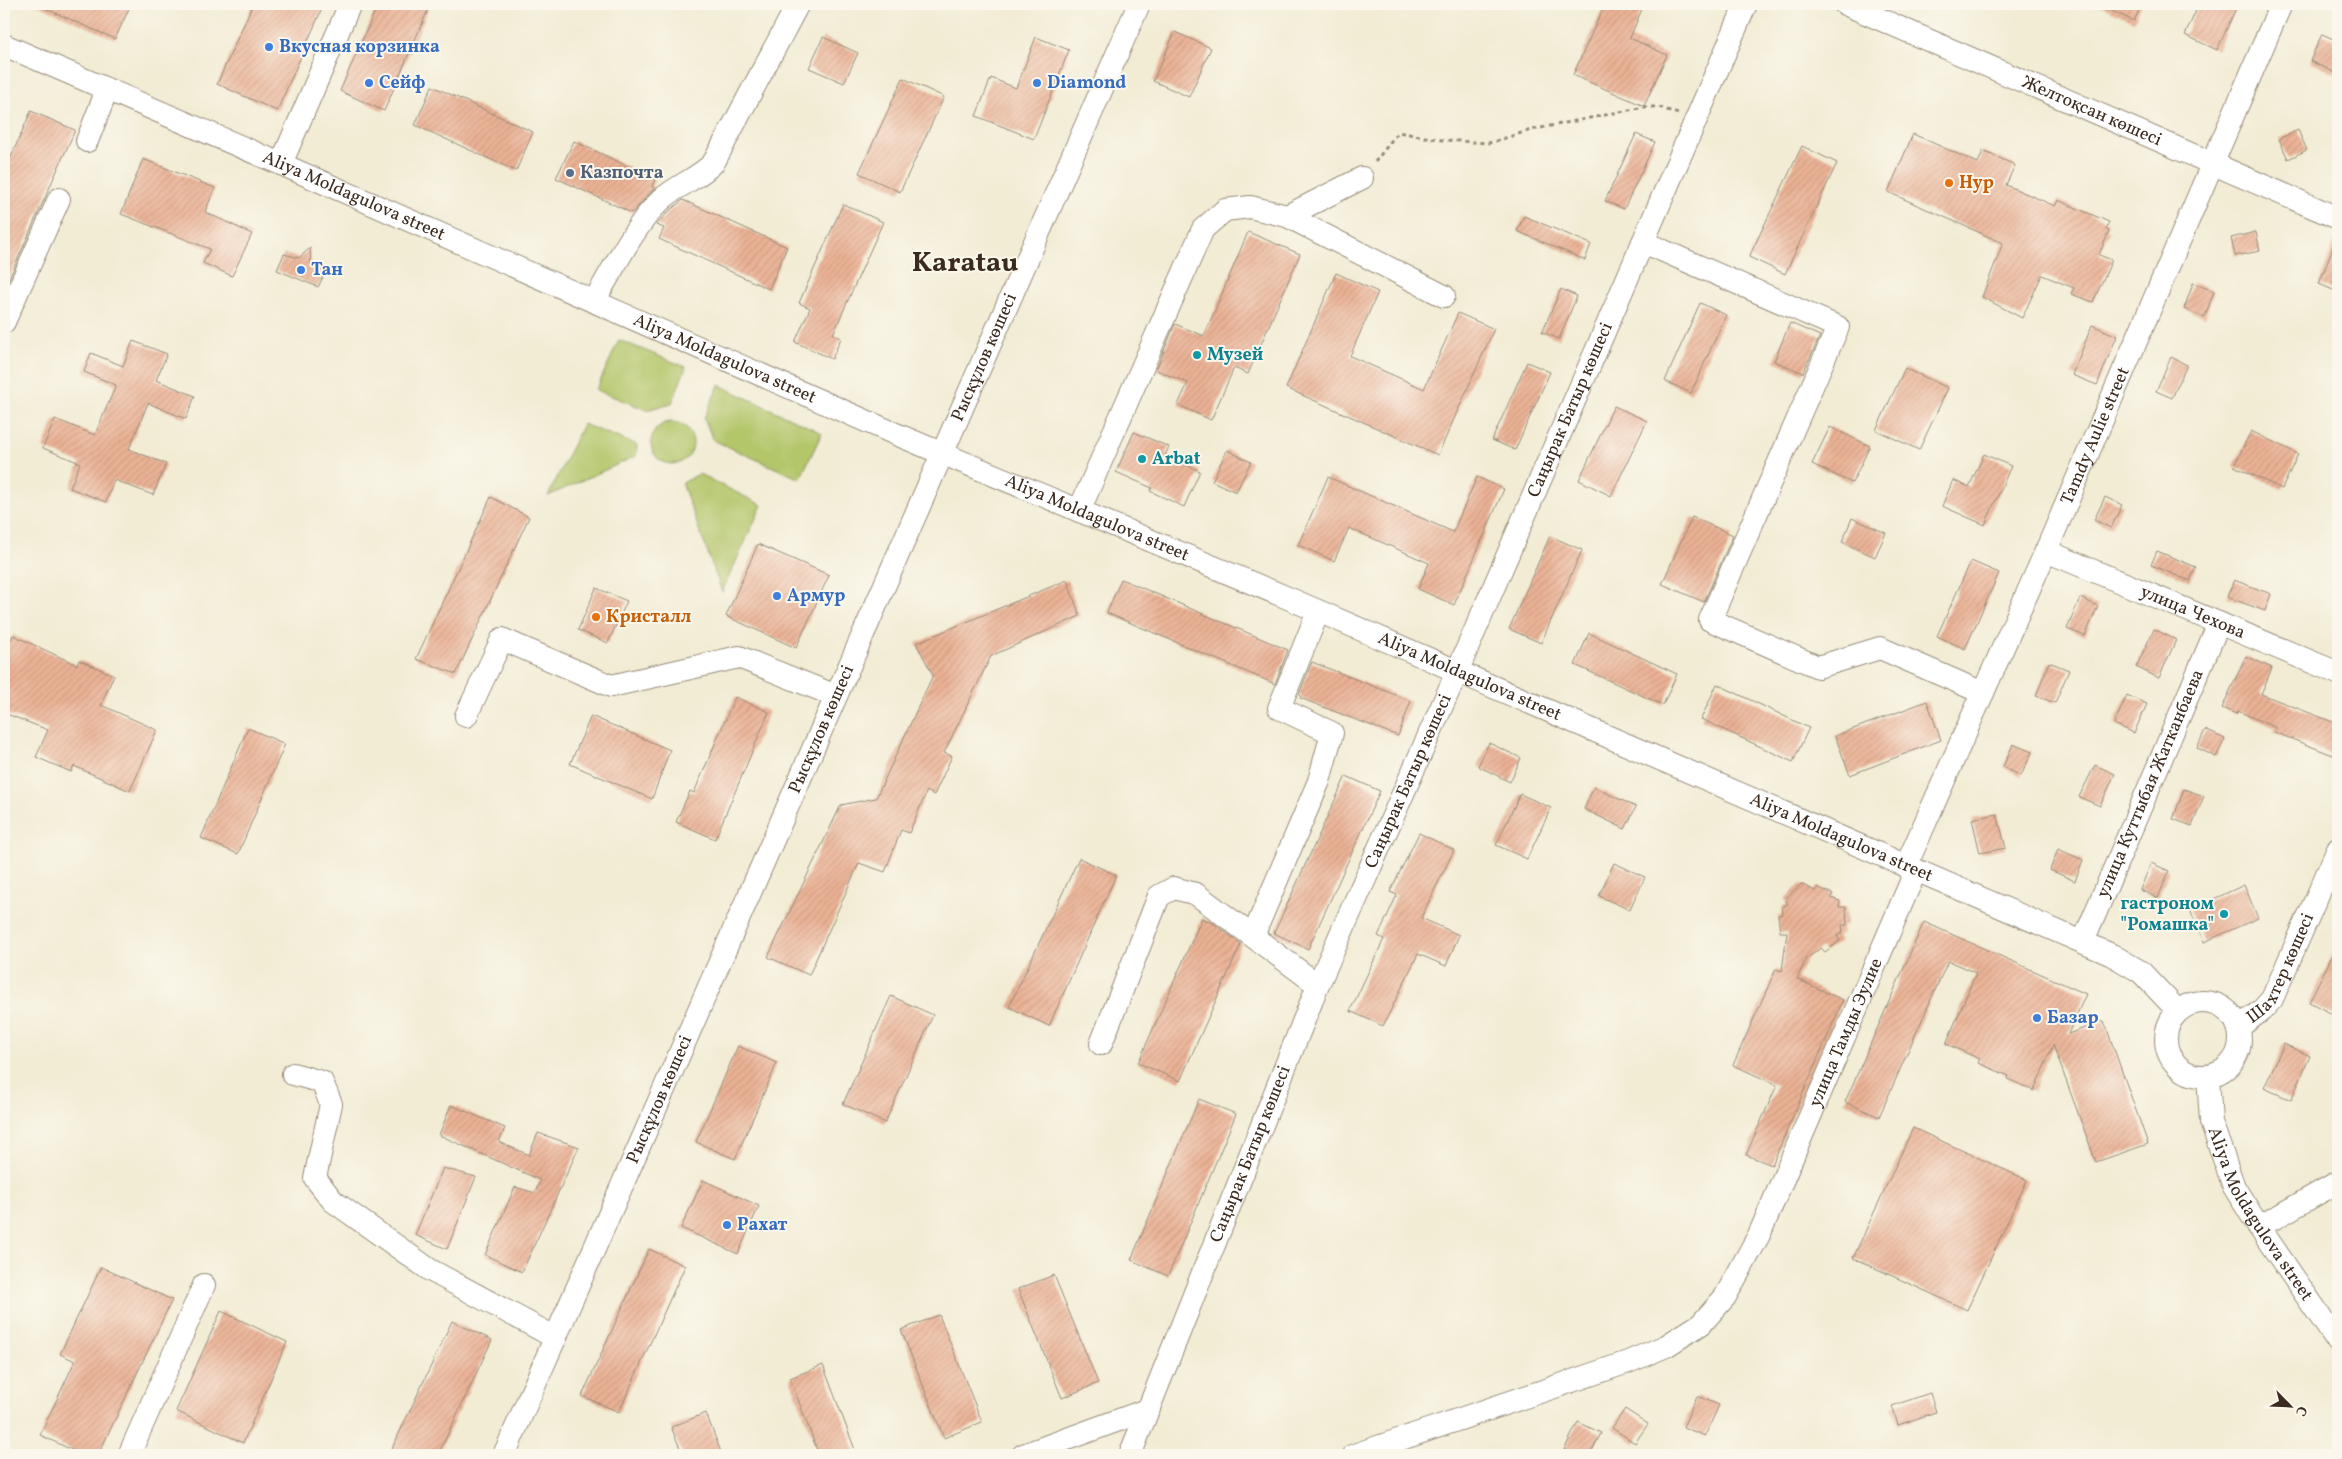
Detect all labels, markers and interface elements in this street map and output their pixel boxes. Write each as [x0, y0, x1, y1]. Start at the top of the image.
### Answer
place label: Вкусная корзинка [279, 35, 440, 60]
marker: Вкусная корзинка [263, 41, 275, 53]
street label: Желтоқсан көшесі [2018, 70, 2166, 153]
place label: Сейф [379, 71, 426, 96]
place label: Diamond [1047, 71, 1126, 96]
marker: Сейф [363, 77, 375, 89]
marker: Diamond [1031, 77, 1043, 89]
street label: Aliya Moldagulova street [258, 145, 449, 247]
place label: Казпочта [580, 161, 664, 186]
marker: Казпочта [564, 167, 576, 179]
place label: Нур [1959, 171, 1994, 196]
marker: Нур [1943, 177, 1955, 189]
district label: Karatau [912, 244, 1018, 283]
place label: Тан [311, 258, 343, 283]
marker: Тан [295, 264, 307, 276]
street label: Рысқұлов көшесі [945, 289, 1023, 426]
street label: Aliya Moldagulova street [629, 308, 820, 410]
street label: Саңырак Батыр көшесі [1521, 319, 1619, 502]
place label: Музей [1207, 343, 1263, 368]
marker: Музей [1191, 349, 1203, 361]
street label: Tamdy Aulie street [2055, 363, 2136, 509]
place label: Arbat [1152, 447, 1201, 472]
marker: Arbat [1136, 453, 1148, 465]
street label: Aliya Moldagulova street [1001, 469, 1193, 568]
street label: улица Чехова [2136, 579, 2249, 645]
place label: Армур [787, 584, 845, 609]
marker: Армур [771, 590, 783, 602]
place label: Кристалл [606, 605, 691, 630]
marker: Кристалл [590, 611, 602, 623]
street label: Aliya Moldagulova street [1374, 626, 1565, 727]
street label: Рысқұлов көшесі [782, 661, 861, 798]
street label: улица Куттыбая Жатканбаева [2091, 666, 2210, 902]
street label: Саңырак Батыр көшесі [1359, 690, 1458, 873]
street label: Aliya Moldagulova street [1746, 787, 1937, 888]
place label: гастроном "Ромашка" [2120, 892, 2215, 938]
marker: гастроном "Ромашка" [2218, 908, 2230, 920]
street label: Шахтер көшесі [2241, 909, 2321, 1030]
street label: улица Тамды Эулие [1803, 954, 1889, 1111]
place label: Базар [2047, 1006, 2099, 1031]
marker: Базар [2031, 1012, 2043, 1024]
street label: Рысқұлов көшесі [620, 1031, 699, 1168]
street label: Саңырак Батыр көшесі [1204, 1062, 1297, 1246]
street label: Aliya Moldagulova street [2201, 1124, 2319, 1306]
place label: Рахат [737, 1213, 788, 1238]
marker: Рахат [721, 1219, 733, 1231]
north arrow [2264, 1382, 2314, 1432]
text: С [2290, 1403, 2311, 1419]

